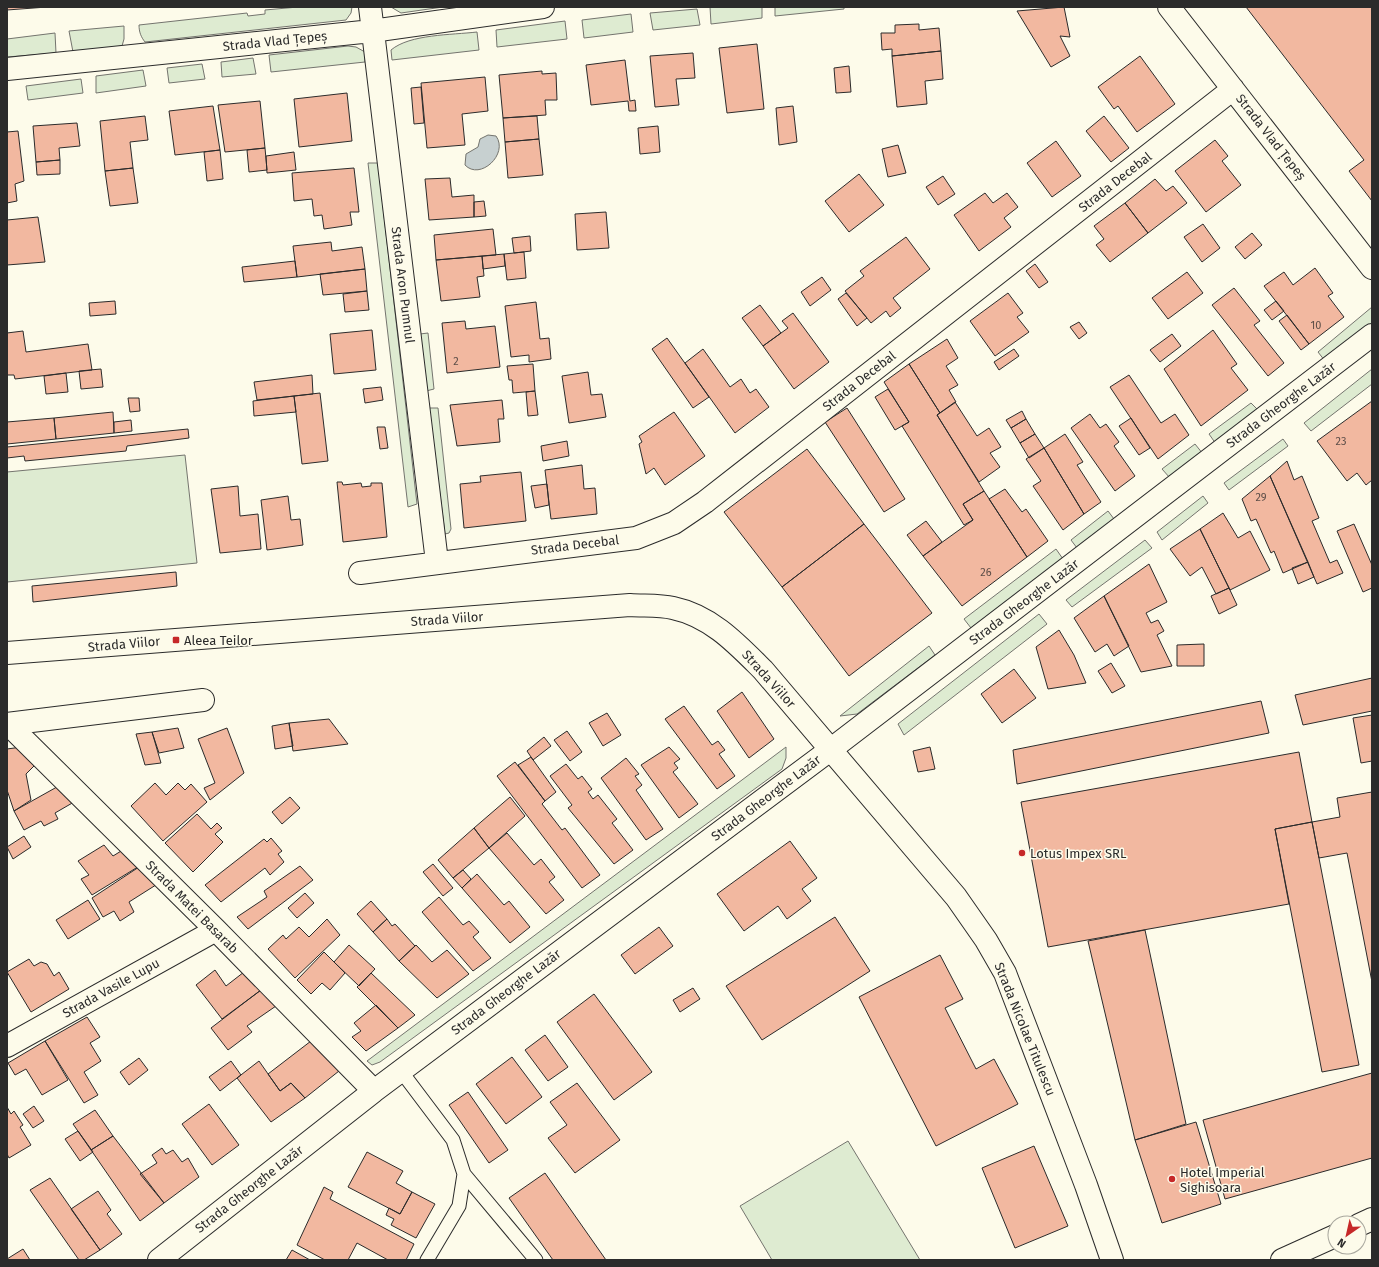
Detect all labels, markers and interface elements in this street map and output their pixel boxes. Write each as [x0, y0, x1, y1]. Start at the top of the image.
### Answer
street label: Strada Vlad Țepeș [222, 28, 328, 55]
street label: Strada Vlad Țepeș [1232, 91, 1309, 184]
street label: Strada Decebal [1075, 149, 1155, 215]
street label: Strada Aron Pumnul [388, 226, 418, 344]
house number: 10 [1311, 319, 1321, 332]
street label: Strada Decebal [819, 348, 899, 414]
house number: 2 [453, 355, 459, 368]
street label: Strada Gheorghe Lazăr [1223, 359, 1339, 451]
house number: 23 [1336, 435, 1346, 448]
house number: 29 [1255, 491, 1267, 504]
street label: Strada Decebal [530, 532, 620, 558]
street label: Strada Gheorghe Lazăr [966, 556, 1082, 648]
house number: 26 [980, 566, 992, 579]
street label: Strada Viilor [410, 609, 484, 629]
street label: Strada Viilor [87, 633, 161, 655]
place label: Aleea Teilor [184, 633, 253, 648]
marker: Aleea Teilor [171, 635, 181, 645]
street label: Strada Viilor [739, 647, 799, 711]
street label: Strada Gheorghe Lazăr [708, 752, 824, 844]
place label: Lotus Impex SRL [1030, 846, 1127, 861]
marker: Lotus Impex SRL [1017, 848, 1027, 858]
street label: Strada Matei Basarab [143, 858, 241, 956]
street label: Strada Gheorghe Lazăr [448, 946, 564, 1038]
street label: Strada Vasile Lupu [60, 955, 162, 1021]
street label: Strada Nicolae Titulescu [991, 960, 1059, 1098]
street label: Strada Gheorghe Lazăr [192, 1142, 306, 1236]
place label: Hotel Imperial Sighisoara [1180, 1165, 1265, 1195]
marker: Hotel Imperial Sighisoara [1167, 1174, 1177, 1184]
north arrow [1327, 1215, 1367, 1255]
text: N [1335, 1235, 1348, 1250]

